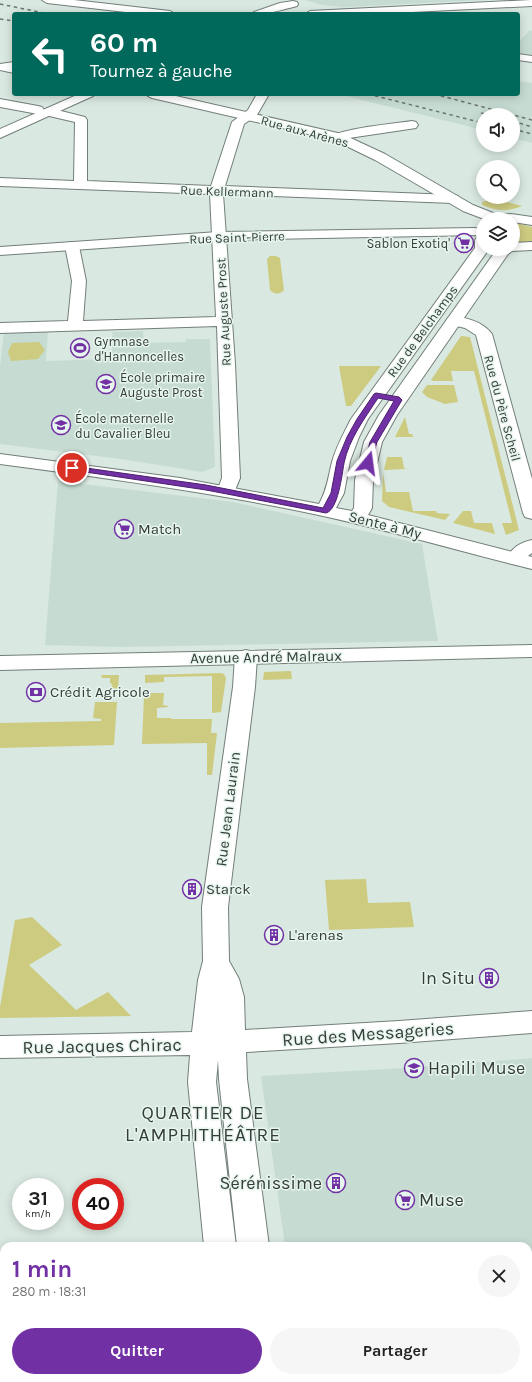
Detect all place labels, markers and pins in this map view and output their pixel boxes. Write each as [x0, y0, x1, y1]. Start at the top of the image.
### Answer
supermarket icon: Sablon Exotiq' [453, 232, 475, 254]
place label: Sablon Exotiq' [366, 236, 450, 252]
place label: Gymnase d'Hannoncelles [94, 334, 184, 364]
sports icon: Gymnase d'Hannoncelles [69, 337, 91, 359]
place label: École primaire Auguste Prost [120, 368, 206, 400]
school or university icon: École primaire Auguste Prost [95, 373, 117, 395]
place label: École maternelle du Cavalier Bleu [75, 409, 174, 441]
school or university icon: École maternelle du Cavalier Bleu [50, 414, 72, 436]
pin [55, 451, 89, 485]
supermarket icon: Match [113, 518, 135, 540]
place label: Match [138, 520, 181, 538]
bank icon: Crédit Agricole [25, 681, 47, 703]
place label: Crédit Agricole [50, 683, 150, 701]
building icon: Starck [181, 878, 203, 900]
place label: Starck [206, 880, 251, 898]
building icon: L'arenas [263, 924, 285, 946]
place label: L'arenas [288, 926, 344, 944]
place label: In Situ [421, 967, 475, 989]
building icon: In Situ [478, 967, 500, 989]
school or university icon: Hapili Muse [403, 1057, 425, 1079]
place label: Hapili Muse [428, 1057, 525, 1079]
place label: Sérénissime [220, 1172, 322, 1194]
building icon: Sérénissime [325, 1172, 347, 1194]
supermarket icon: Muse [394, 1189, 416, 1211]
place label: Muse [419, 1189, 464, 1211]

